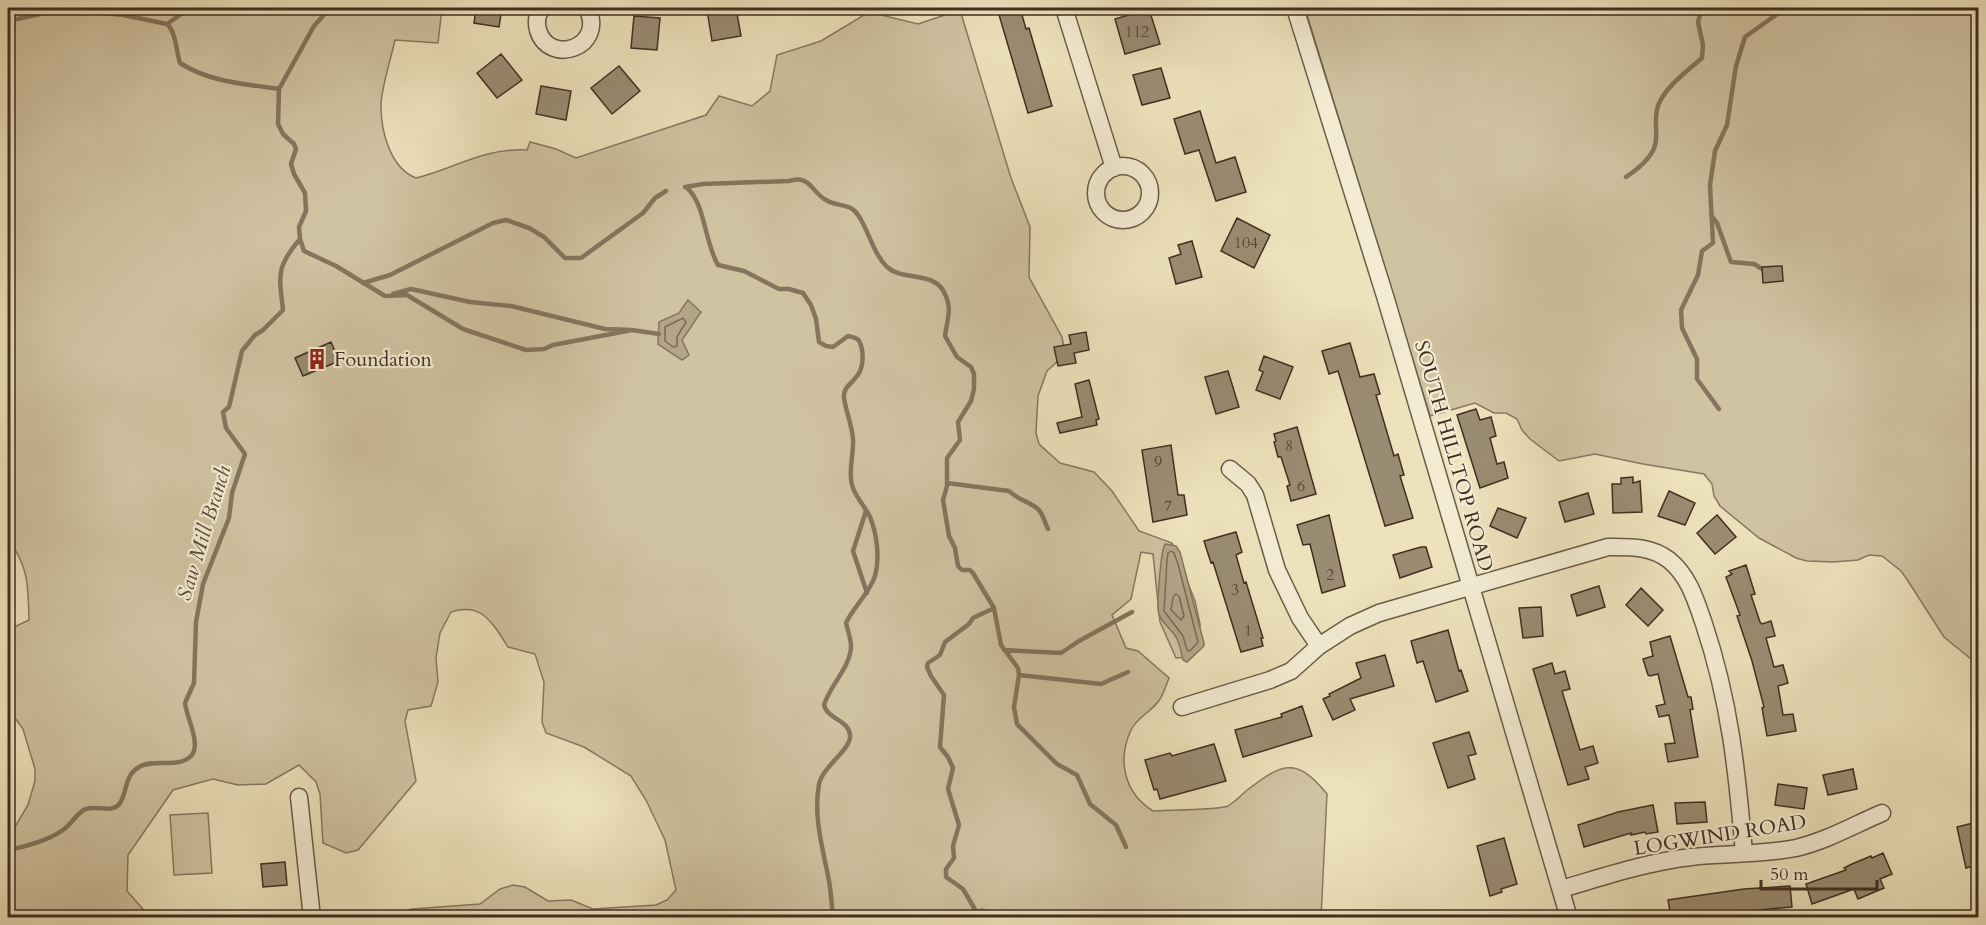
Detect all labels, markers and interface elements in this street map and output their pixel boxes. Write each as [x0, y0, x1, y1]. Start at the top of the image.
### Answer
house number: 112 [1125, 21, 1149, 43]
house number: 104 [1234, 232, 1258, 254]
street label: SOUTH HILLTOP ROAD [1408, 337, 1500, 575]
place label: Foundation [334, 346, 433, 373]
building icon: Foundation [305, 347, 329, 371]
house number: 8 [1285, 435, 1293, 457]
house number: 9 [1154, 451, 1162, 473]
water label: Saw Mill Branch [170, 462, 238, 604]
house number: 6 [1297, 475, 1305, 497]
house number: 7 [1164, 495, 1172, 517]
house number: 2 [1326, 564, 1334, 586]
house number: 3 [1231, 579, 1239, 601]
house number: 1 [1244, 620, 1252, 642]
street label: LOGWIND ROAD [1632, 808, 1808, 862]
scale bar [1761, 853, 1876, 891]
text: 50 m [1770, 862, 1809, 887]

